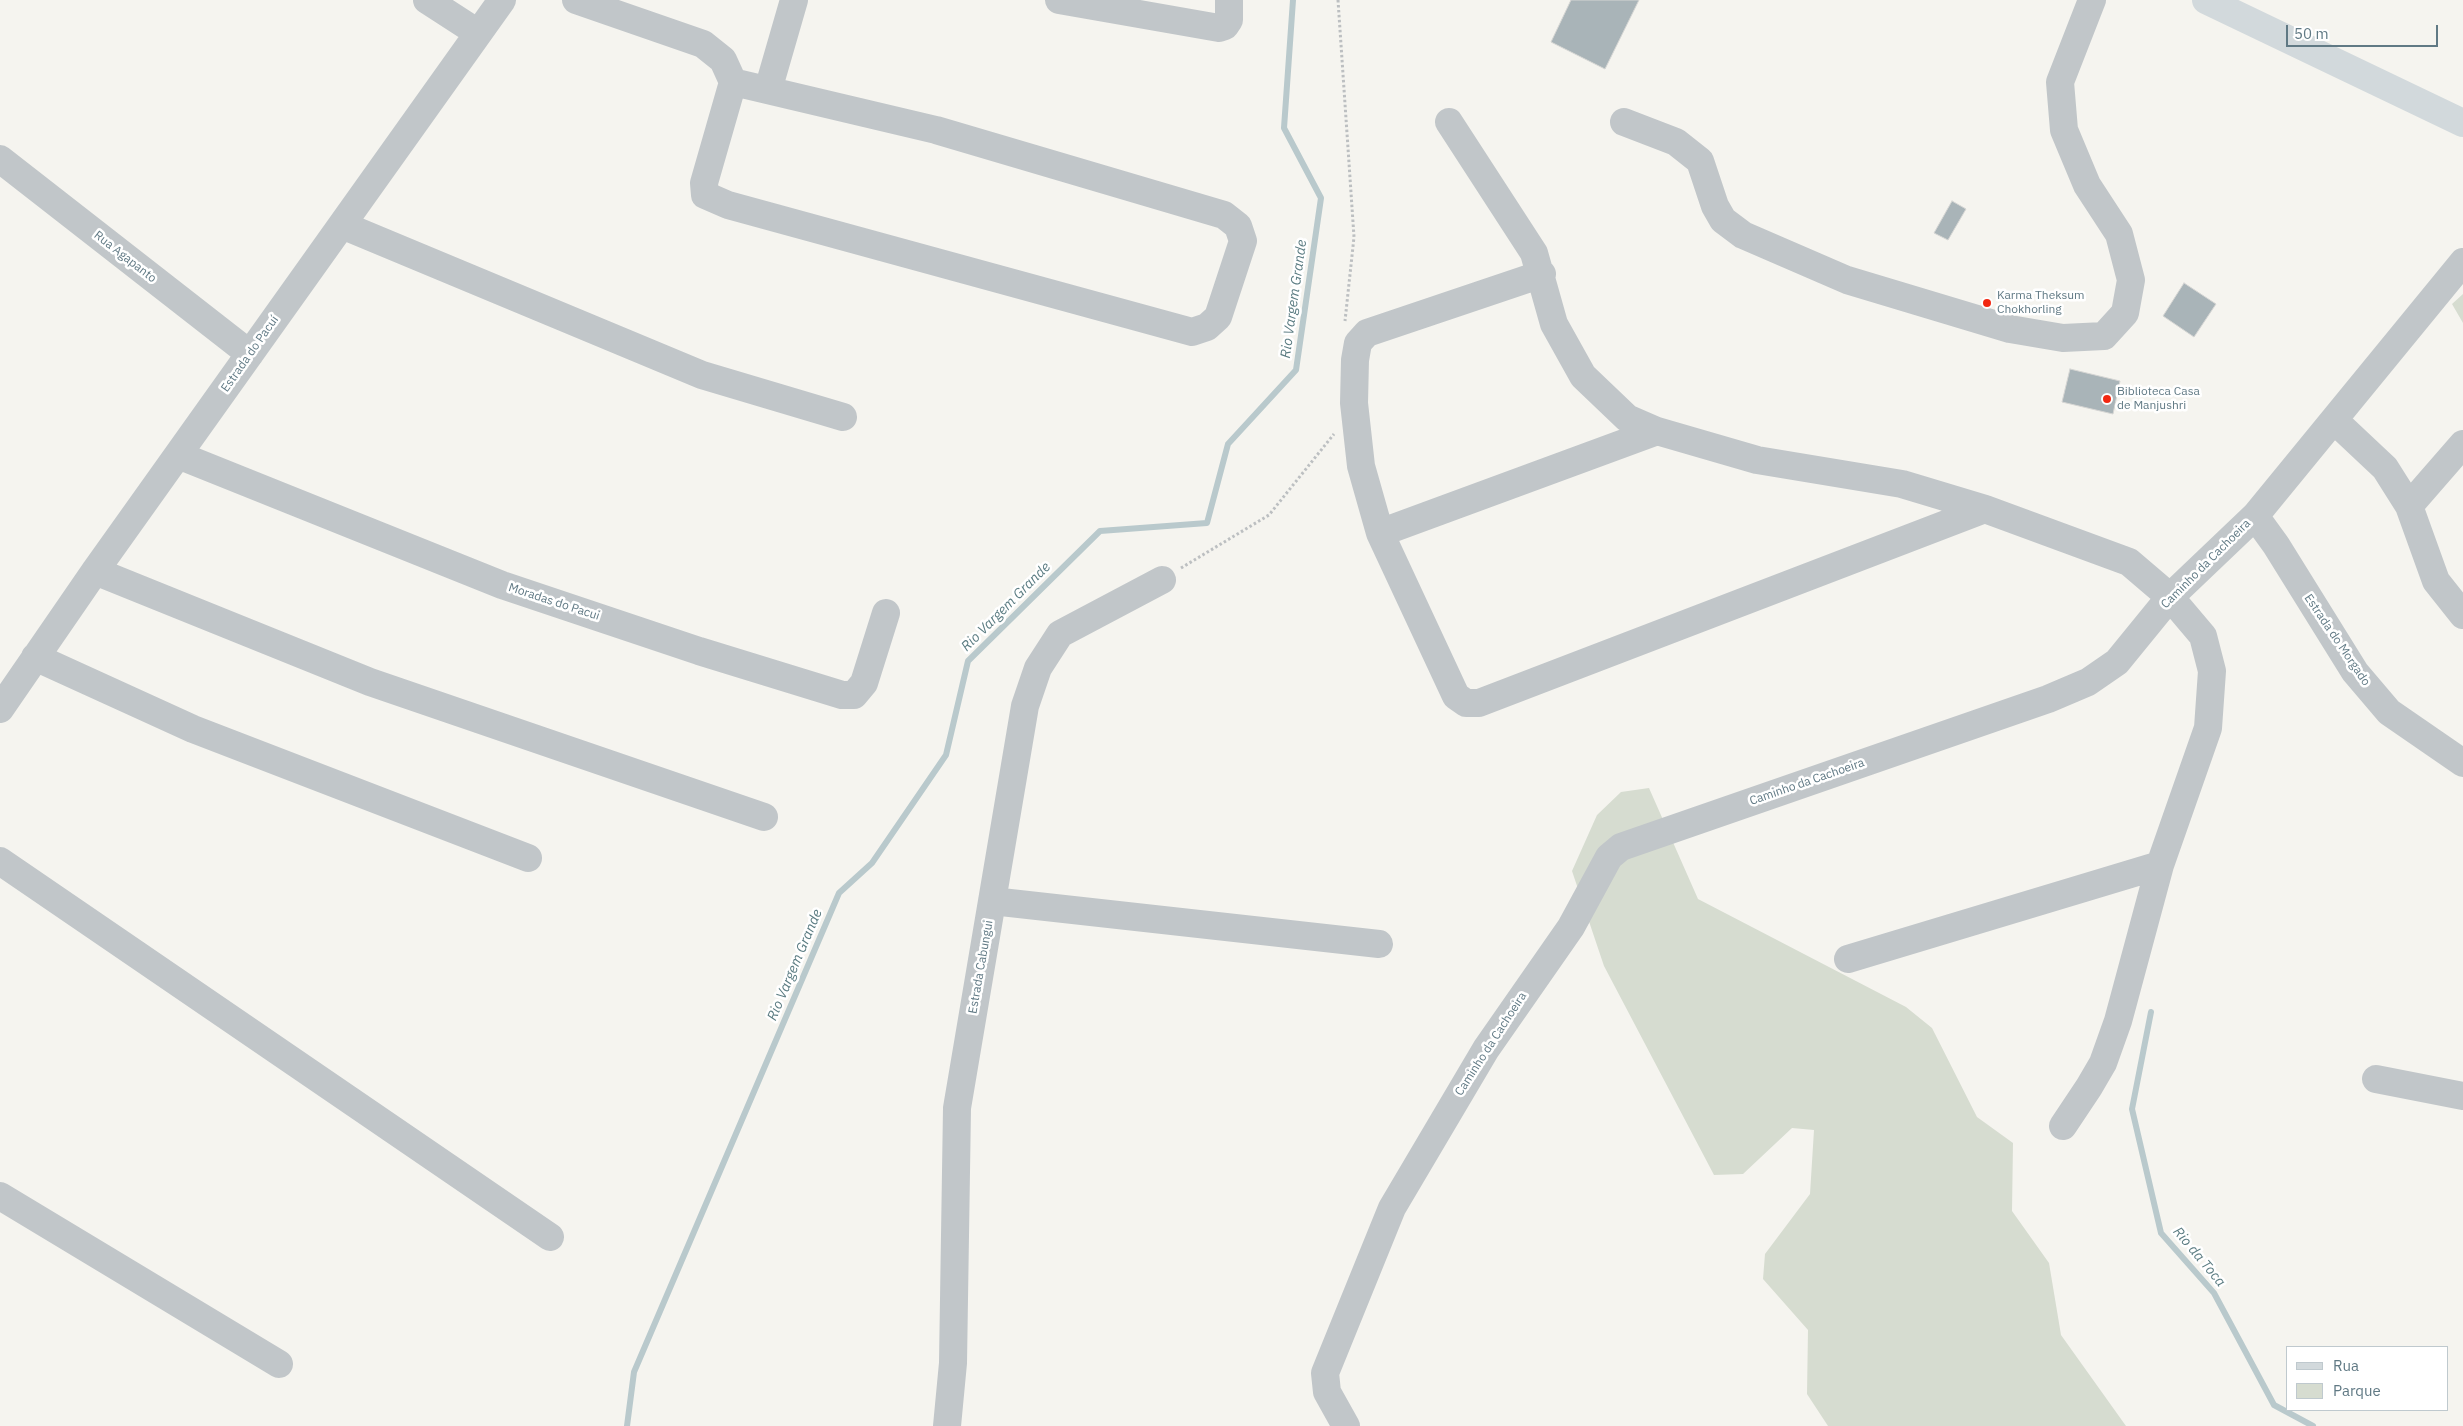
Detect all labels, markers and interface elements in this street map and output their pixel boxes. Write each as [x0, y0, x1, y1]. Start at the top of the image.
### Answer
scale bar [2288, 15, 2440, 47]
text: 50 m [2294, 24, 2329, 43]
street label: Rua Agapanto [91, 228, 159, 286]
water label: Rio Vargem Grande [1277, 239, 1311, 359]
place label: Karma Theksum Chokhorling [1997, 289, 2085, 317]
marker: Karma Theksum Chokhorling [1981, 297, 1993, 309]
street label: Estrada do Pacuí [218, 313, 282, 395]
place label: Biblioteca Casa de Manjushri [2117, 385, 2200, 413]
marker: Biblioteca Casa de Manjushri [2101, 393, 2113, 405]
street label: Caminho da Cachoeira [2158, 516, 2254, 612]
water label: Rio Vargem Grande [958, 559, 1054, 655]
street label: Moradas do Pacui [507, 580, 601, 624]
street label: Estrada do Morgado [2301, 591, 2373, 689]
street label: Caminho da Cachoeira [1748, 756, 1866, 808]
water label: Rio Vargem Grande [764, 907, 826, 1023]
street label: Estrada Cabungui [966, 919, 996, 1015]
street label: Caminho da Cachoeira [1452, 990, 1530, 1098]
water label: Rio da Toca [2169, 1224, 2229, 1290]
legend [2286, 1346, 2448, 1411]
text: Rua [2333, 1356, 2359, 1375]
text: Parque [2333, 1381, 2381, 1400]

